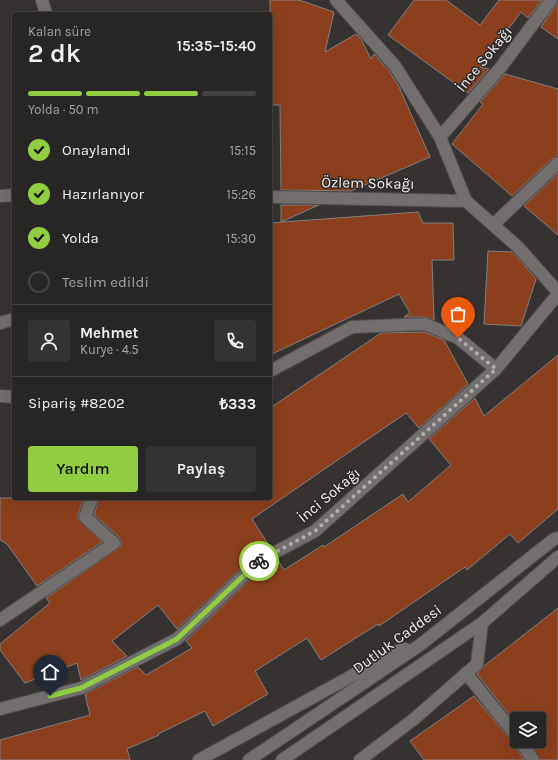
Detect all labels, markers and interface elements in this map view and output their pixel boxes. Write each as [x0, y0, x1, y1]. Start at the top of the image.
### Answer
street label: İnce Sokağı [452, 23, 516, 95]
text: Kalan süre [28, 24, 91, 39]
text: 15:35–15:40 [177, 37, 256, 55]
text: 2 dk [28, 38, 81, 69]
text: Yolda · 50 m [28, 102, 99, 117]
icon: check [28, 139, 50, 161]
text: Onaylandı [62, 141, 131, 159]
text: 15:15 [230, 143, 256, 158]
street label: Özlem Sokağı [321, 173, 415, 193]
icon: check [28, 183, 50, 205]
text: Hazırlanıyor [62, 185, 144, 203]
text: 15:26 [226, 187, 256, 202]
icon: check [28, 227, 50, 249]
text: Yolda [62, 229, 99, 247]
text: 15:30 [226, 231, 256, 246]
text: Teslim edildi [62, 273, 149, 291]
pin [441, 297, 475, 338]
icon: bag [447, 303, 469, 325]
button: person [28, 320, 70, 362]
button: phone [214, 320, 256, 362]
text: Mehmet [80, 324, 139, 342]
text: Kurye · 4.5 [80, 342, 139, 357]
text: Sipariş #8202 [28, 394, 125, 412]
text: ₺333 [219, 395, 256, 413]
button: Yardım [28, 446, 138, 492]
button: Paylaş [146, 446, 256, 492]
street label: İnci Sokağı [294, 464, 364, 526]
courier [239, 541, 279, 581]
icon: bike [248, 550, 270, 572]
street label: Dutluk Caddesi [349, 601, 445, 677]
pin [33, 655, 67, 696]
icon: home [39, 661, 61, 683]
map controls [510, 712, 546, 748]
button: layers [510, 712, 546, 748]

